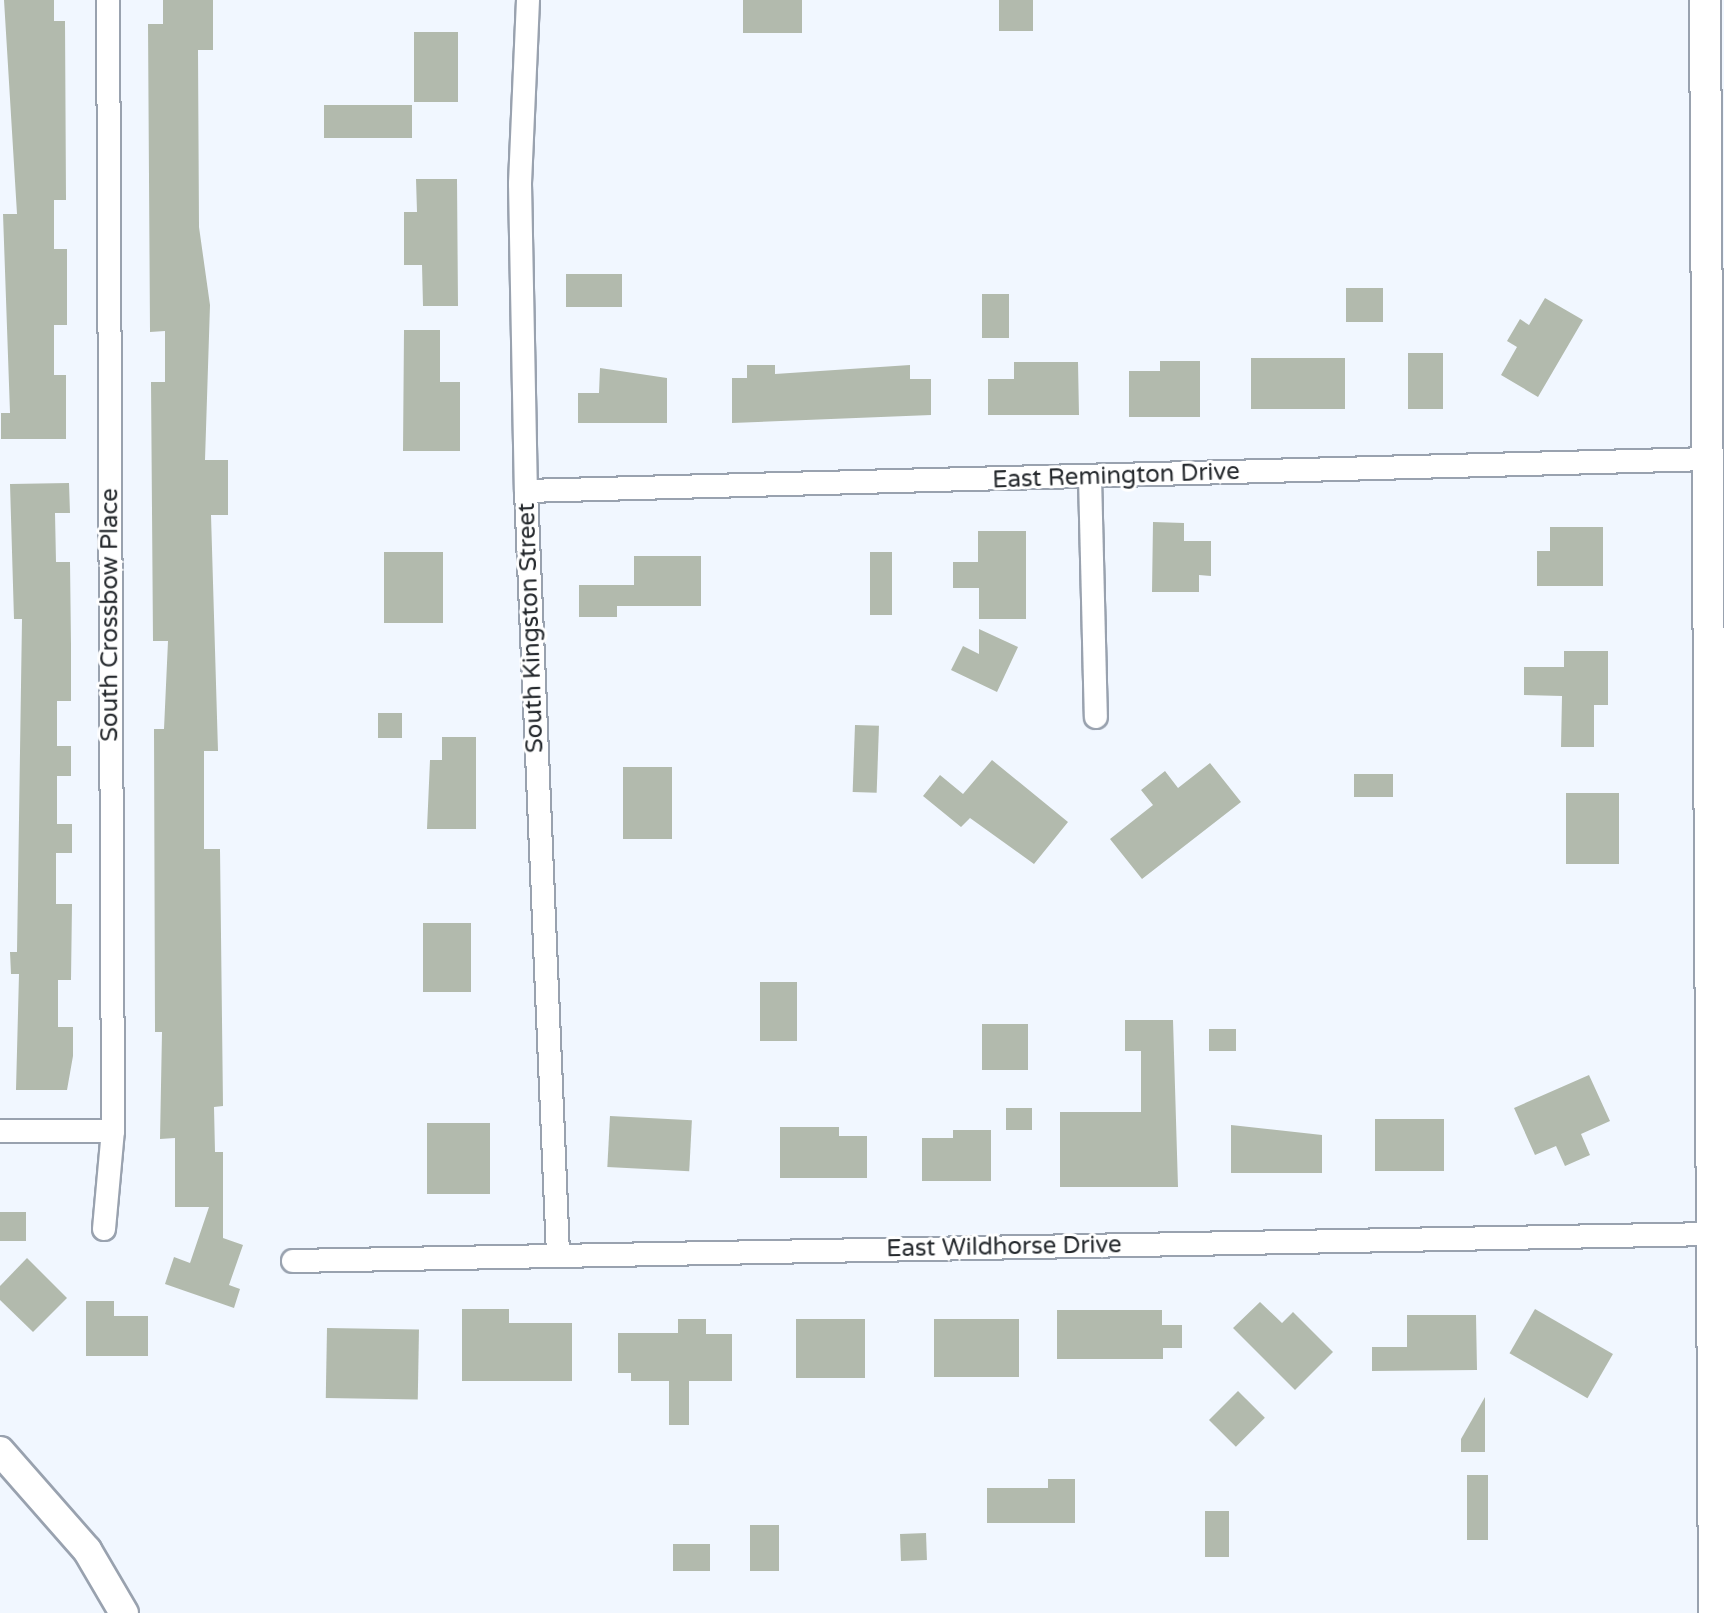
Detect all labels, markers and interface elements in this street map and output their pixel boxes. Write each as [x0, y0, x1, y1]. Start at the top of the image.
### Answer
street label: East Remington Drive [992, 457, 1240, 495]
street label: South Crossbow Place [96, 488, 124, 742]
street label: South Kingston Street [512, 502, 550, 754]
street label: East Wildhorse Drive [886, 1231, 1122, 1263]

